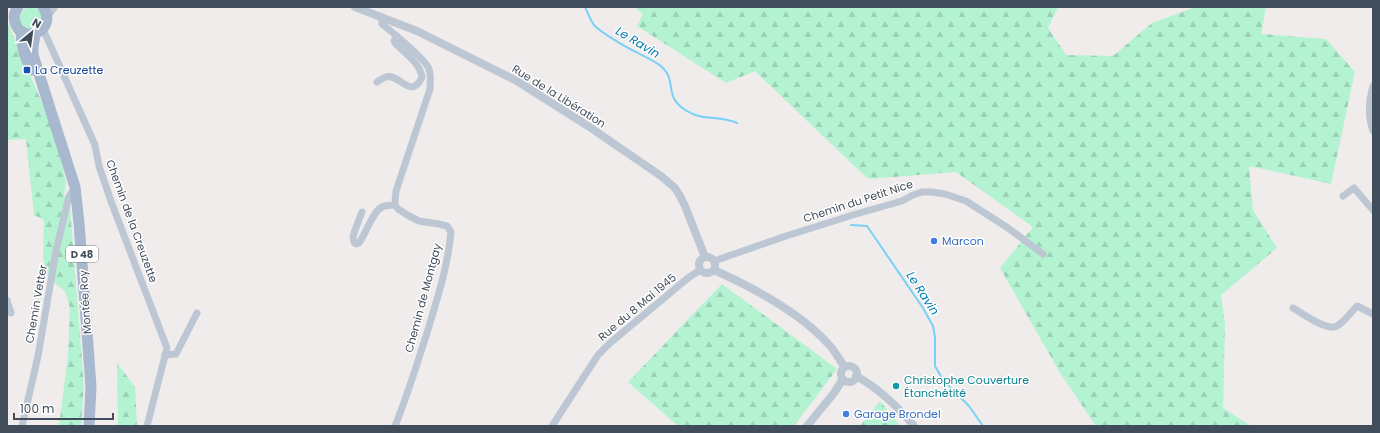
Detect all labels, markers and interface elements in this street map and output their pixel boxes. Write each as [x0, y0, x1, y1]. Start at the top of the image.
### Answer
north arrow [12, 12, 52, 52]
text: N [29, 14, 44, 32]
water label: Le Ravin [613, 22, 663, 62]
street label: Rue de la Libération [509, 61, 609, 131]
place label: La Creuzette [35, 62, 103, 78]
marker: La Creuzette [22, 65, 32, 75]
street label: Chemin de la Creuzette [102, 157, 162, 285]
street label: Chemin du Petit Nice [801, 176, 915, 226]
place label: Marcon [942, 233, 984, 249]
marker: Marcon [929, 236, 939, 246]
street label: Chemin de Montgay [401, 241, 445, 354]
road number: D 48 [66, 246, 98, 262]
street label: Chemin Vetter [21, 263, 51, 345]
water label: Le Ravin [903, 268, 943, 318]
street label: Montée Roy [75, 269, 95, 335]
street label: Rue du 8 Mai 1945 [594, 269, 680, 344]
place label: Christophe Couverture Étanchétité [904, 372, 1029, 401]
marker: Christophe Couverture Étanchétité [891, 381, 901, 391]
scale bar [14, 395, 113, 421]
text: 100 m [20, 400, 54, 417]
place label: Garage Brondel [854, 406, 941, 422]
marker: Garage Brondel [841, 409, 851, 419]

